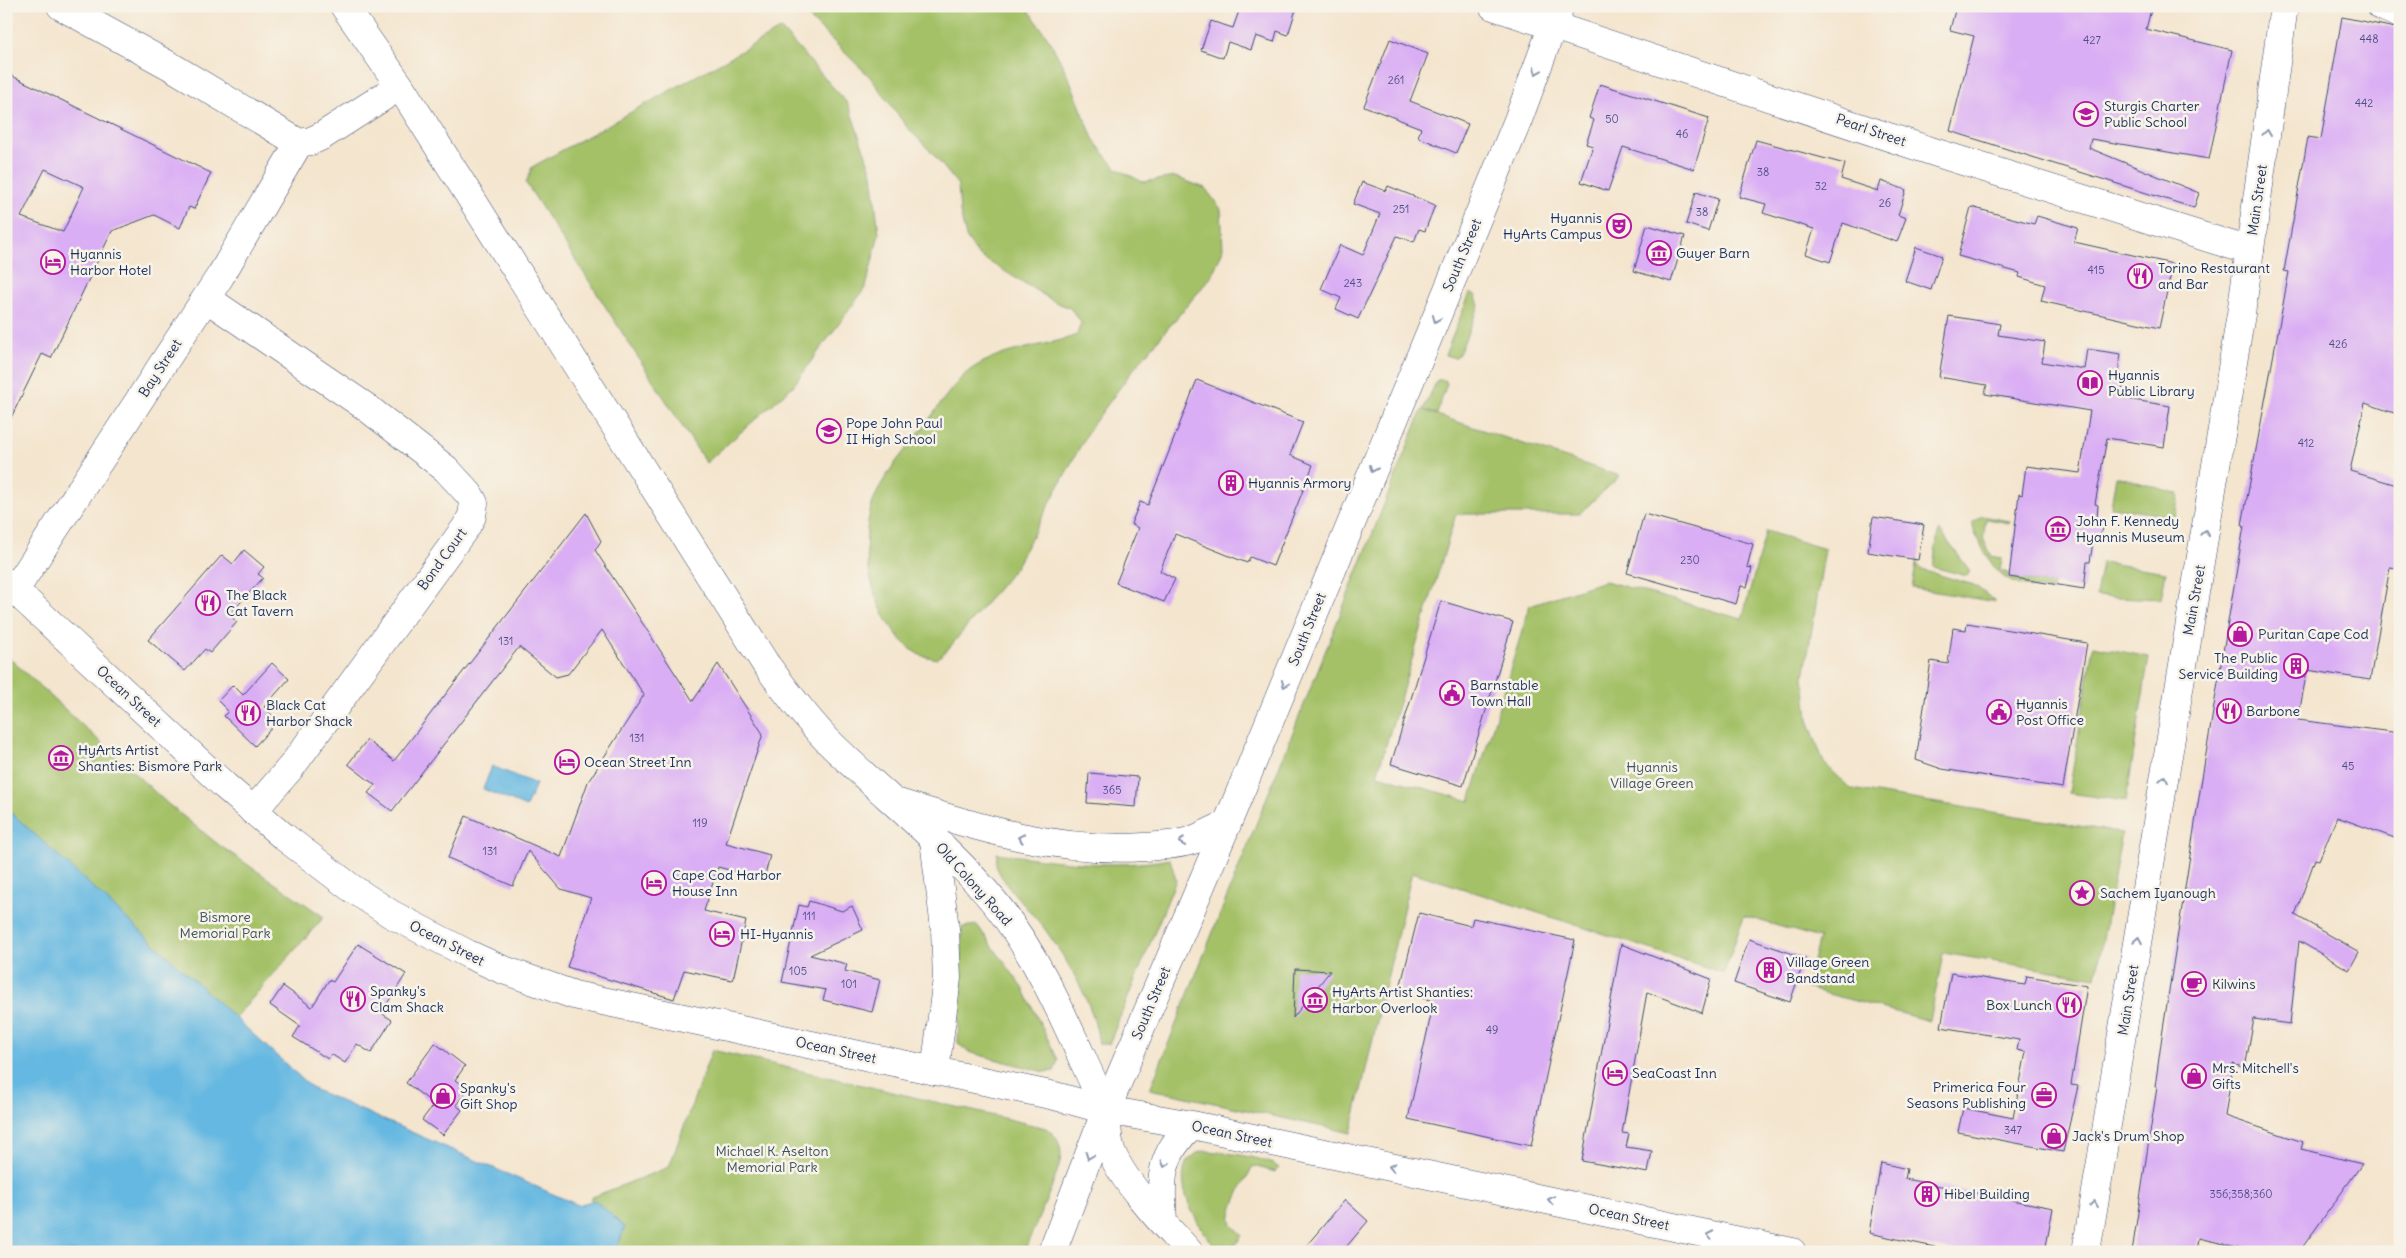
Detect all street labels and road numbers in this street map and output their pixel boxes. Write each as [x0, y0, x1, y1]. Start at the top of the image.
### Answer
street label: Pearl Street [1834, 110, 1909, 150]
street label: Main Street [2243, 163, 2271, 237]
street label: South Street [1439, 216, 1485, 294]
street label: Bay Street [135, 335, 186, 400]
street label: Bond Court [413, 524, 471, 594]
street label: Main Street [2179, 563, 2209, 637]
street label: South Street [1284, 590, 1330, 668]
street label: Ocean Street [93, 661, 165, 731]
street label: Old Colony Road [932, 839, 1016, 929]
street label: Ocean Street [406, 916, 488, 970]
street label: Main Street [2114, 963, 2143, 1037]
street label: South Street [1128, 964, 1174, 1042]
street label: Ocean Street [794, 1033, 878, 1067]
street label: Ocean Street [1190, 1117, 1274, 1151]
street label: Ocean Street [1587, 1200, 1671, 1234]

